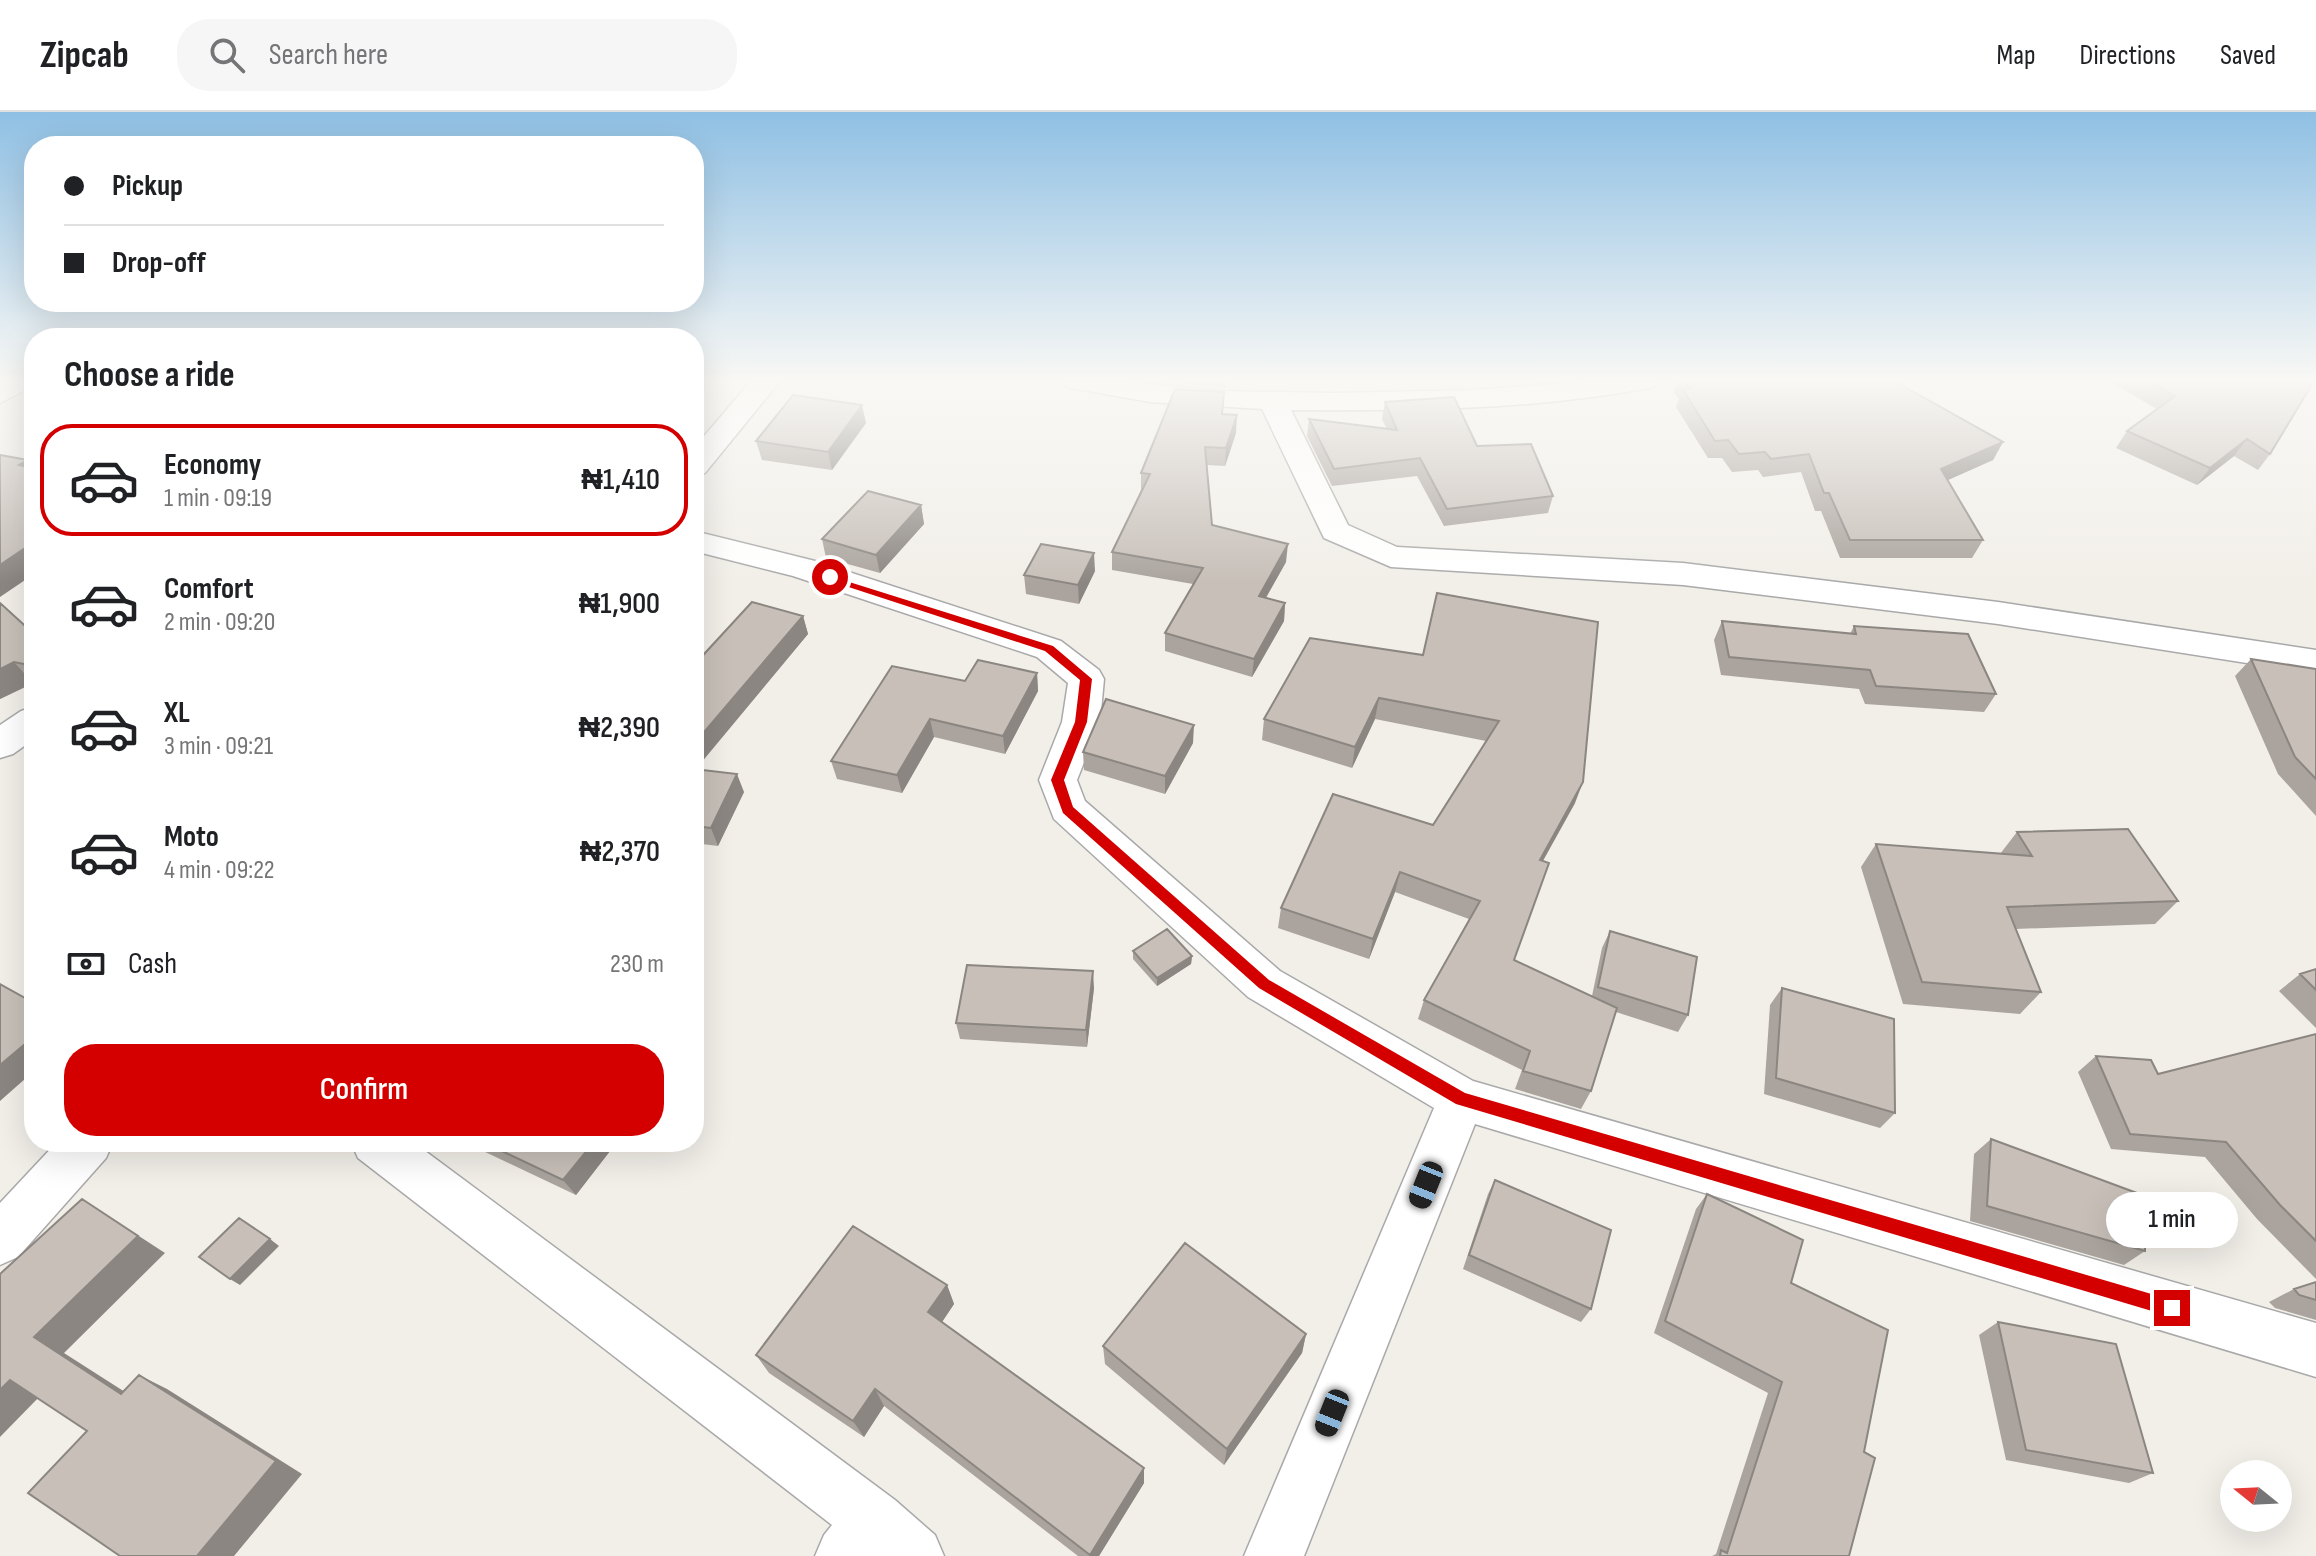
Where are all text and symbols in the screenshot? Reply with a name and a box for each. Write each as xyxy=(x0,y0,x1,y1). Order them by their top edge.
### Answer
search box xyxy=(177,19,737,91)
text: Zipcab xyxy=(40,33,129,78)
icon: search xyxy=(205,33,249,77)
text: Search here xyxy=(269,37,388,73)
text: Map xyxy=(1997,39,2036,72)
text: Directions xyxy=(2080,39,2176,72)
text: Saved xyxy=(2220,39,2276,72)
text: Pickup xyxy=(112,168,183,204)
text: Drop-off xyxy=(112,245,206,281)
text: Choose a ride xyxy=(64,354,235,397)
icon: car xyxy=(68,444,140,516)
text: Economy xyxy=(164,447,261,483)
text: ₦1,410 xyxy=(581,462,660,498)
text: 1 min · 09:19 xyxy=(164,483,272,514)
route start xyxy=(812,559,848,595)
icon: car xyxy=(68,568,140,640)
text: Comfort xyxy=(164,571,254,607)
text: ₦1,900 xyxy=(579,586,660,622)
text: 2 min · 09:20 xyxy=(164,607,275,638)
icon: car xyxy=(68,692,140,764)
text: XL xyxy=(164,695,190,731)
text: ₦2,390 xyxy=(579,710,660,746)
text: 3 min · 09:21 xyxy=(164,731,273,762)
icon: car xyxy=(68,816,140,888)
text: Moto xyxy=(164,819,219,855)
text: ₦2,370 xyxy=(580,834,660,870)
text: 4 min · 09:22 xyxy=(164,855,275,886)
icon: cash xyxy=(64,942,108,986)
text: Cash xyxy=(128,946,177,982)
text: 230 m xyxy=(610,949,664,980)
button: Confirm xyxy=(64,1044,664,1136)
car xyxy=(1406,1158,1446,1212)
callout: 1 min xyxy=(2106,1192,2238,1248)
text: 1 min xyxy=(2148,1204,2196,1235)
route end xyxy=(2154,1290,2190,1326)
car xyxy=(1312,1386,1352,1440)
north arrow xyxy=(2220,1460,2292,1532)
map controls xyxy=(2220,1460,2292,1532)

